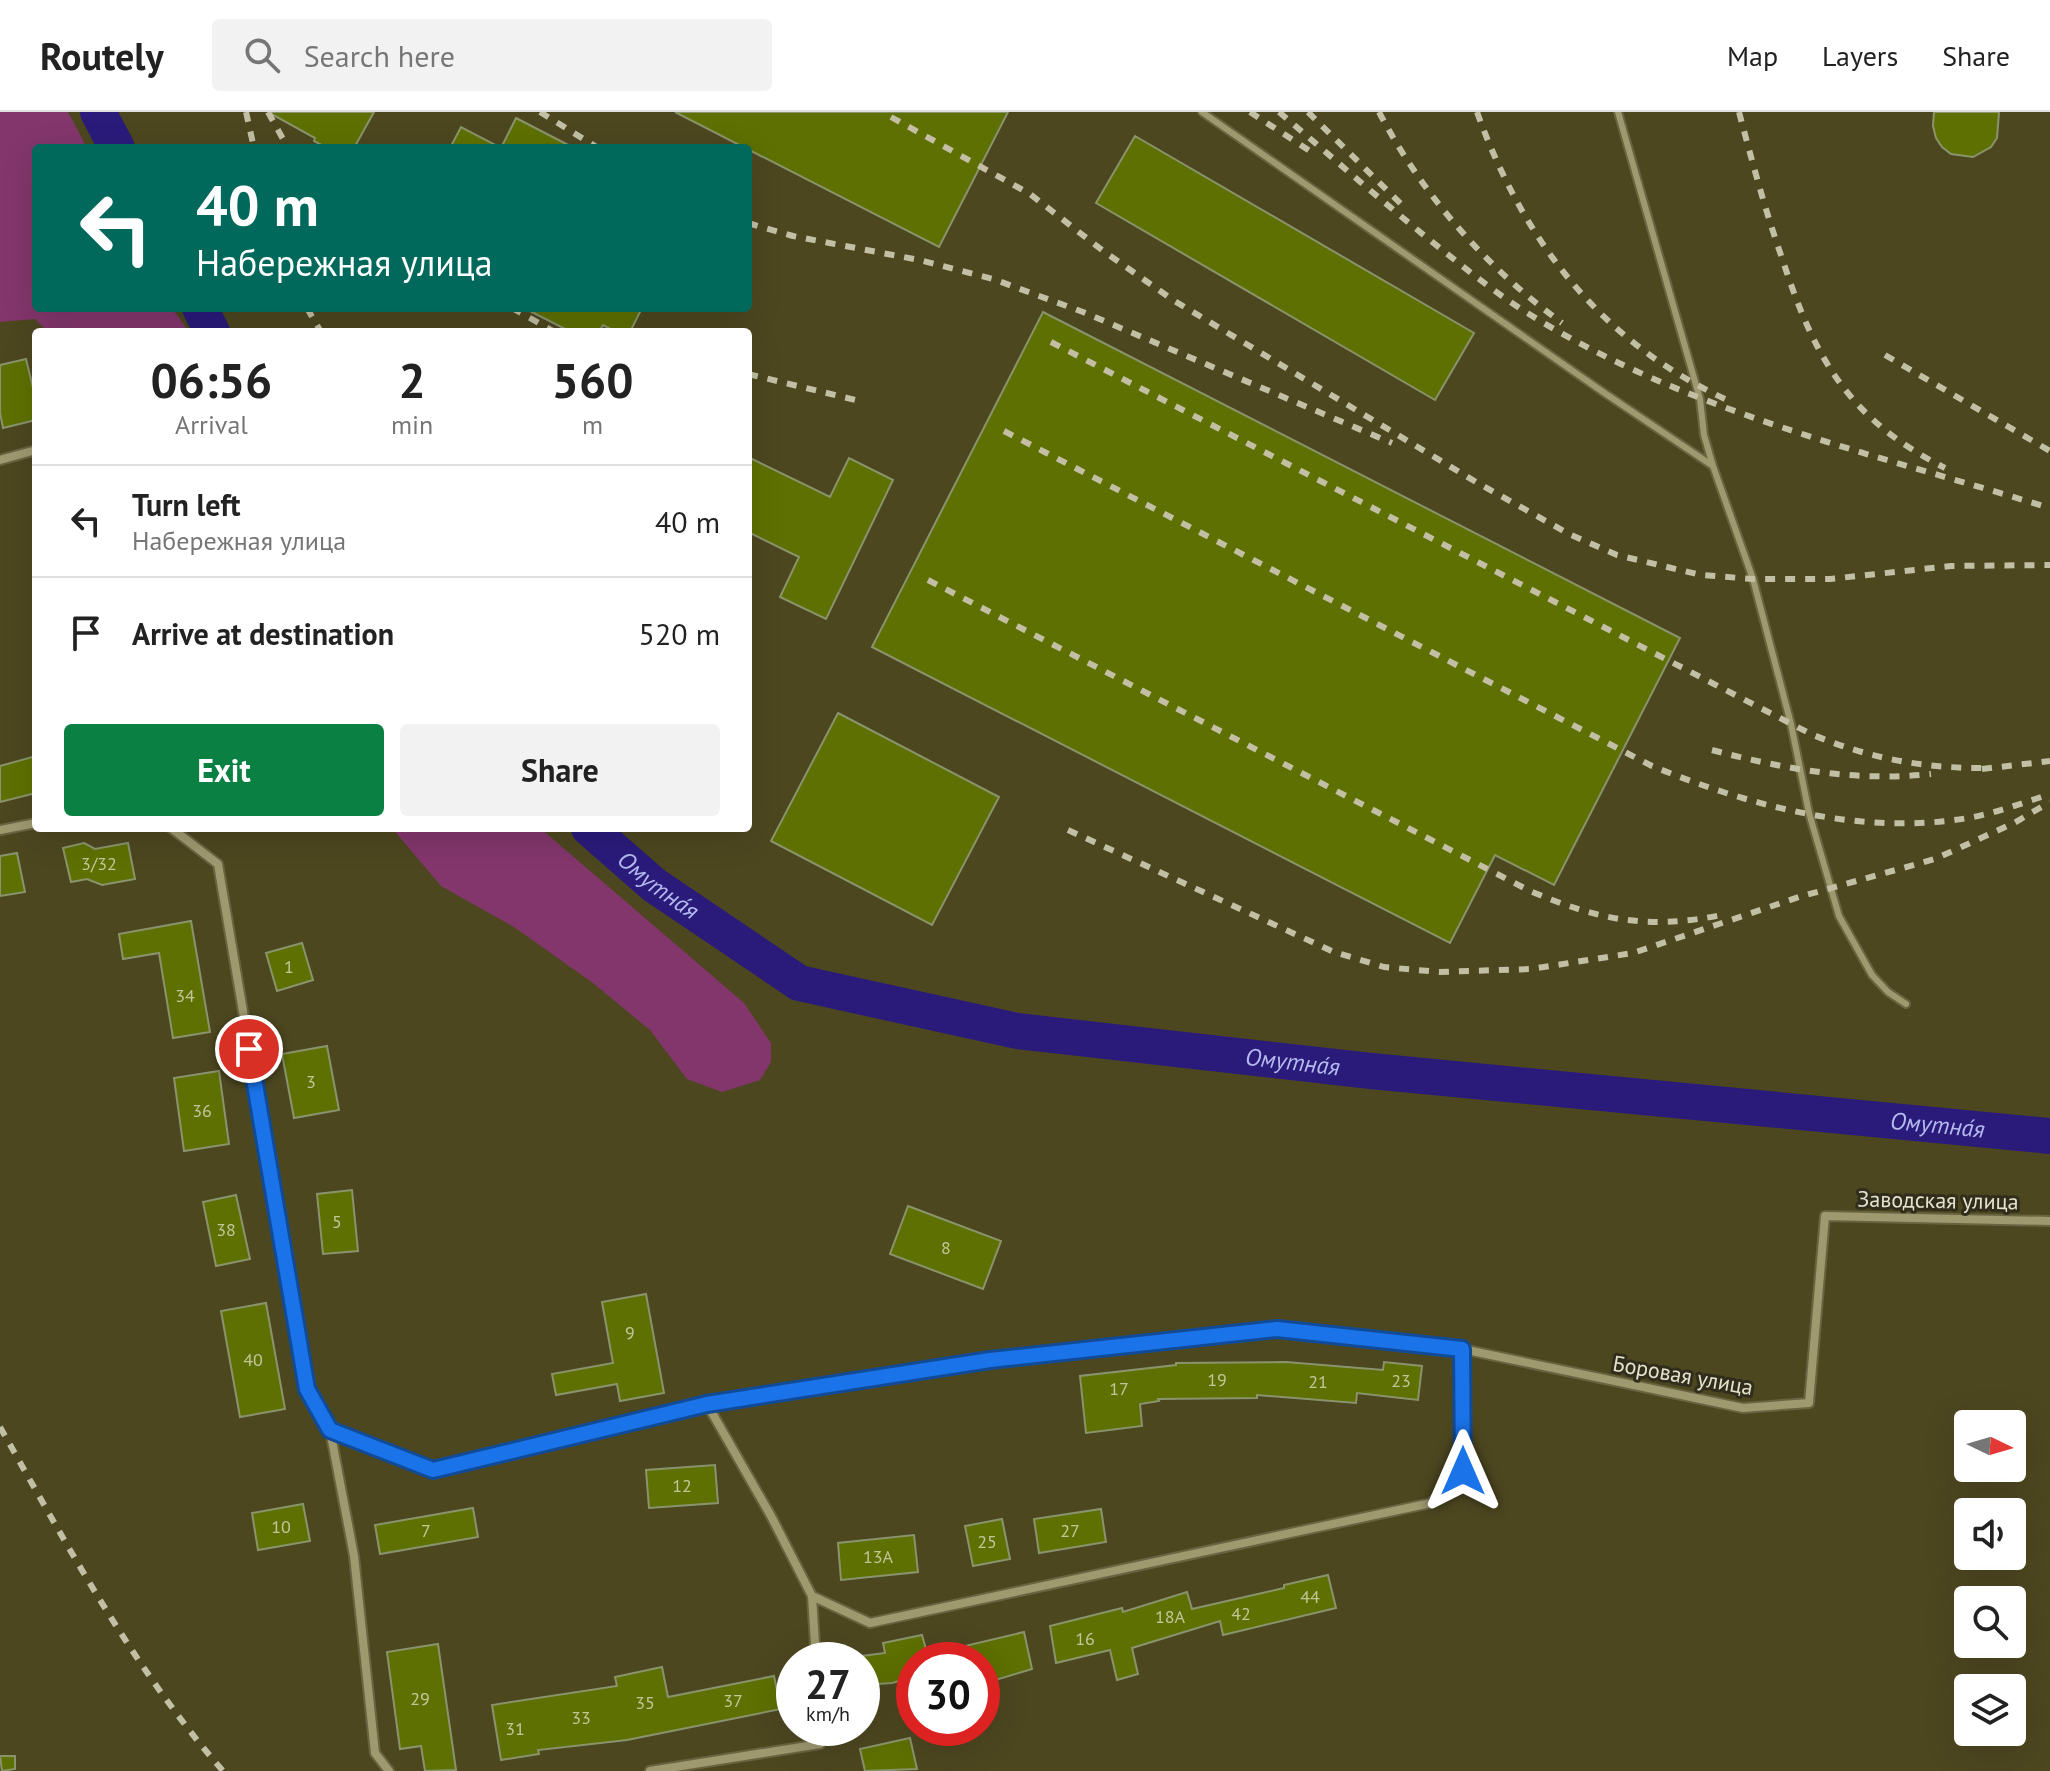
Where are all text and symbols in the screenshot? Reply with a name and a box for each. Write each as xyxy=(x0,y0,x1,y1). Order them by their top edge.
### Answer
search box xyxy=(212,19,772,91)
text: Routely xyxy=(40,31,164,80)
icon: search xyxy=(240,33,284,77)
text: Search here xyxy=(304,36,455,75)
text: Map xyxy=(1727,37,1778,74)
text: Layers xyxy=(1822,37,1898,74)
text: Share xyxy=(1942,37,2010,74)
text: 40 m xyxy=(196,169,319,241)
icon: left xyxy=(64,176,168,280)
text: Набережная улица xyxy=(196,239,493,286)
text: 06:56 xyxy=(151,349,272,411)
text: 2 xyxy=(398,349,426,411)
text: 560 xyxy=(552,349,633,411)
text: Arrival xyxy=(175,408,248,441)
text: min xyxy=(391,408,433,441)
text: m xyxy=(582,408,603,441)
text: Turn left xyxy=(132,485,240,524)
icon: left xyxy=(64,499,108,543)
text: 40 m xyxy=(655,502,720,541)
text: Набережная улица xyxy=(132,524,346,557)
icon: arrive xyxy=(64,611,108,655)
text: Arrive at destination xyxy=(132,614,394,653)
text: 520 m xyxy=(639,614,720,653)
button: Exit xyxy=(64,724,384,816)
button: Share xyxy=(400,724,720,816)
water label: Омутна́я xyxy=(611,844,705,926)
house number: 3/32 xyxy=(81,852,117,875)
house number: 1 xyxy=(284,955,294,978)
house number: 34 xyxy=(175,984,195,1007)
pin xyxy=(215,1015,283,1083)
icon: arrive xyxy=(227,1027,271,1071)
water label: Омутна́я xyxy=(1244,1041,1341,1082)
house number: 3 xyxy=(306,1070,316,1093)
house number: 36 xyxy=(192,1099,212,1122)
water label: Омутна́я xyxy=(1889,1105,1986,1145)
street label: Заводская улица xyxy=(1857,1185,2019,1215)
house number: 5 xyxy=(332,1210,342,1233)
house number: 38 xyxy=(216,1218,236,1241)
house number: 8 xyxy=(941,1236,951,1259)
house number: 9 xyxy=(625,1321,635,1344)
house number: 40 xyxy=(243,1348,263,1371)
street label: Боровая улица xyxy=(1611,1349,1755,1401)
house number: 19 xyxy=(1207,1368,1227,1391)
house number: 23 xyxy=(1391,1369,1411,1392)
house number: 21 xyxy=(1308,1370,1328,1393)
house number: 17 xyxy=(1109,1377,1129,1400)
north arrow xyxy=(1954,1410,2026,1482)
map controls xyxy=(1954,1410,2026,1746)
position arrow xyxy=(1421,1429,1505,1513)
house number: 12 xyxy=(672,1474,692,1497)
button: sound xyxy=(1954,1498,2026,1570)
house number: 10 xyxy=(271,1515,291,1538)
house number: 7 xyxy=(421,1519,431,1542)
house number: 27 xyxy=(1060,1519,1080,1542)
house number: 25 xyxy=(977,1530,997,1553)
house number: 13А xyxy=(863,1545,894,1568)
house number: 44 xyxy=(1300,1585,1320,1608)
button: search xyxy=(1954,1586,2026,1658)
house number: 42 xyxy=(1231,1602,1251,1625)
house number: 18А xyxy=(1155,1605,1186,1628)
house number: 16 xyxy=(1075,1627,1095,1650)
speed limit sign: 30 xyxy=(896,1642,1000,1746)
text: 27 xyxy=(805,1658,851,1710)
button: layers xyxy=(1954,1674,2026,1746)
house number: 29 xyxy=(410,1687,430,1710)
house number: 37 xyxy=(723,1689,743,1712)
house number: 35 xyxy=(635,1691,655,1714)
text: km/h xyxy=(806,1701,850,1727)
house number: 33 xyxy=(571,1706,591,1729)
house number: 31 xyxy=(505,1717,525,1740)

